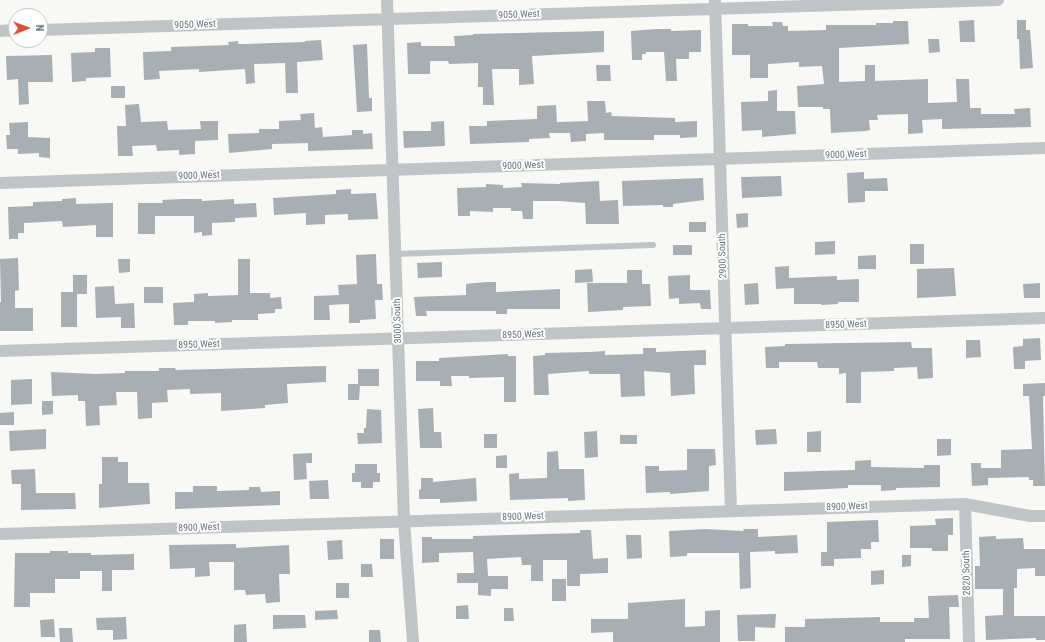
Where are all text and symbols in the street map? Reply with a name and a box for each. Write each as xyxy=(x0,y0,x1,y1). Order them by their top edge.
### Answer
north arrow xyxy=(8,8,48,48)
street label: 9050 West xyxy=(498,8,540,22)
street label: 9050 West xyxy=(174,18,216,32)
text: N xyxy=(33,24,46,31)
street label: 9000 West xyxy=(825,148,867,162)
street label: 9000 West xyxy=(502,159,544,173)
street label: 9000 West xyxy=(178,169,220,183)
street label: 2900 South xyxy=(716,233,730,279)
street label: 3000 South xyxy=(391,298,405,344)
street label: 8950 West xyxy=(825,318,867,332)
street label: 8950 West xyxy=(502,328,544,342)
street label: 8950 West xyxy=(178,338,220,352)
street label: 8900 West xyxy=(826,500,868,514)
street label: 8900 West xyxy=(502,510,544,524)
street label: 8900 West xyxy=(178,521,220,535)
street label: 2820 South xyxy=(961,550,973,596)

